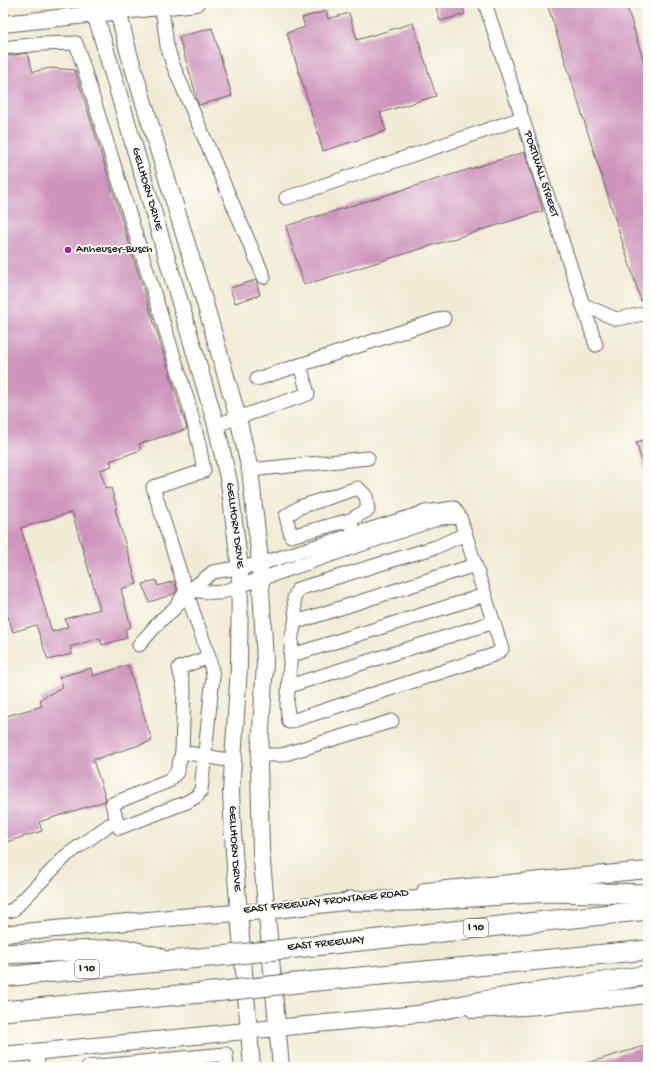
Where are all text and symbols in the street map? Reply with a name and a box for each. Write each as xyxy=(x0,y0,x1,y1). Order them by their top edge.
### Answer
street label: PORTWALL STREET xyxy=(520,128,562,220)
street label: GELLHORN DRIVE xyxy=(128,146,166,233)
place label: Anheuser-Busch xyxy=(76,243,153,257)
marker: Anheuser-Busch xyxy=(63,245,73,255)
street label: GELLHORN DRIVE xyxy=(222,482,247,569)
street label: GELLHORN DRIVE xyxy=(225,805,244,893)
street label: EAST FREEWAY FRONTAGE ROAD xyxy=(243,886,410,918)
road number: I 10 xyxy=(464,919,488,937)
street label: EAST FREEWAY xyxy=(287,933,366,955)
road number: I 10 xyxy=(75,960,99,978)

